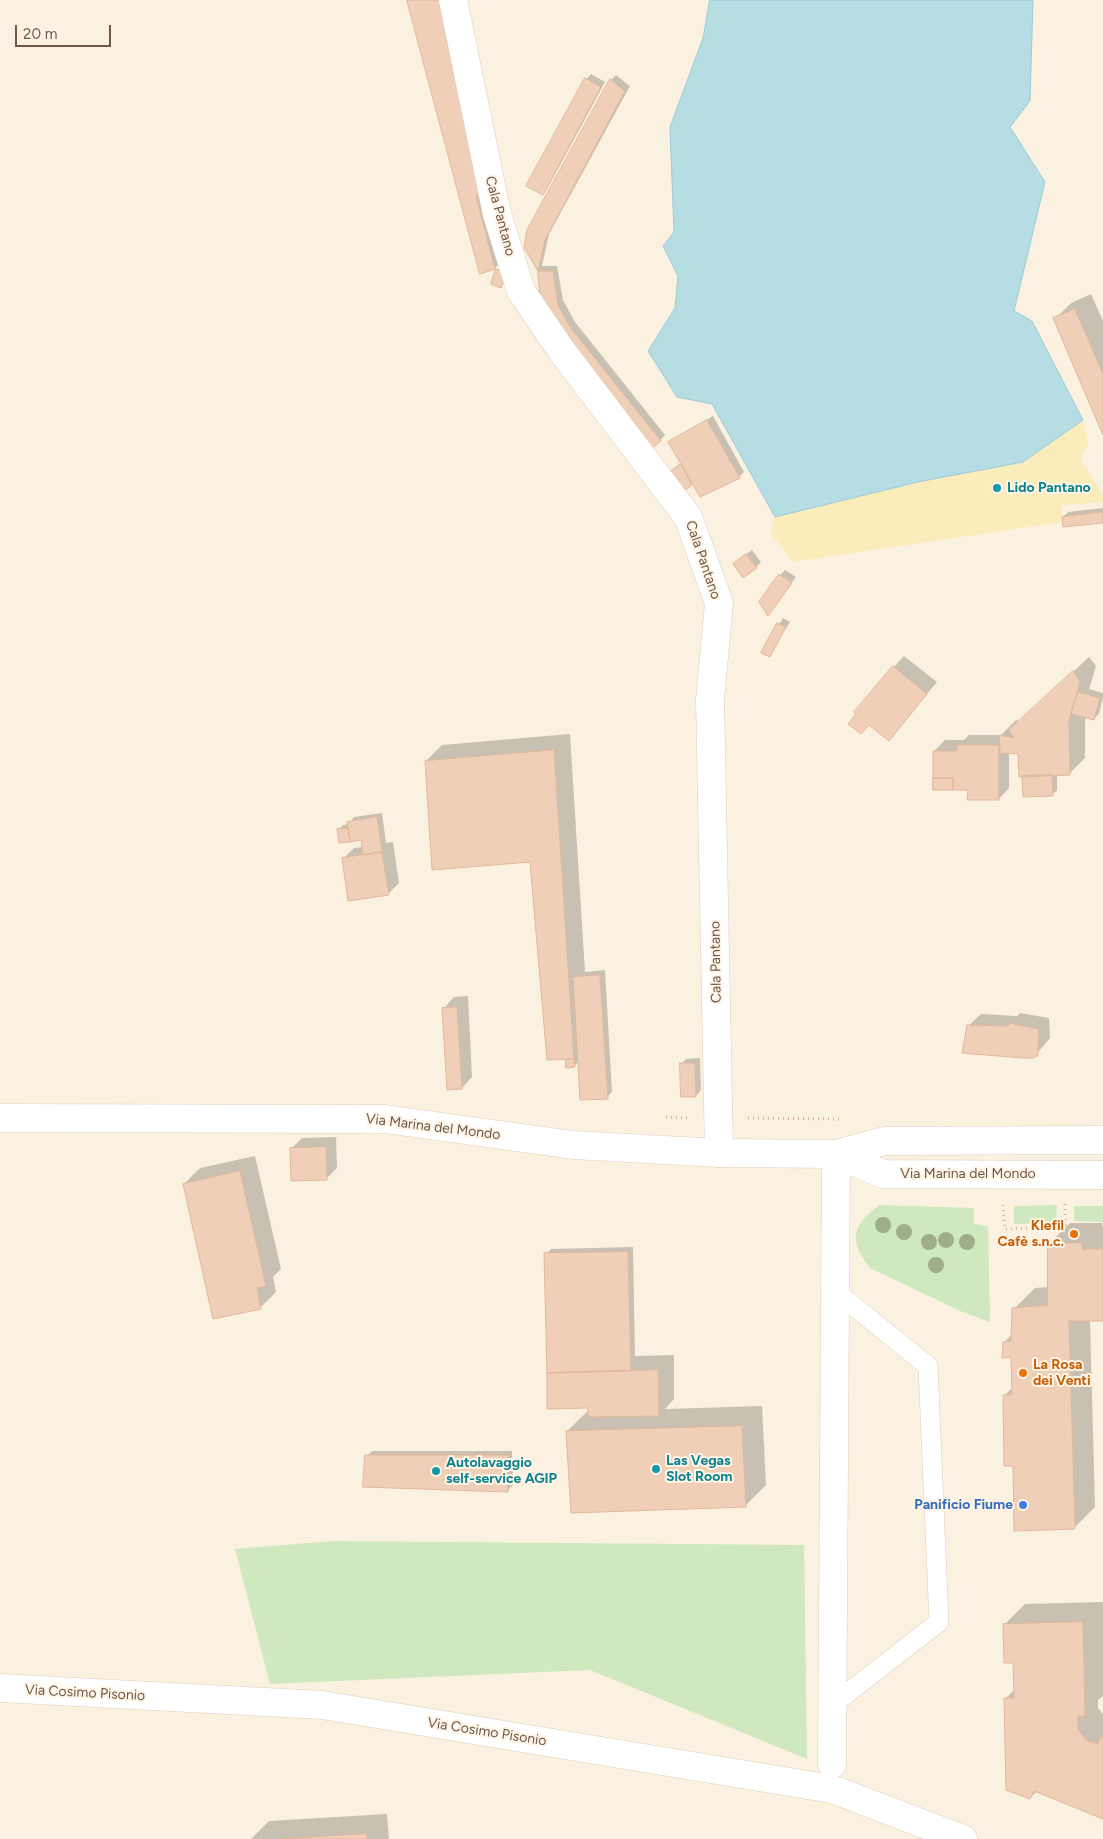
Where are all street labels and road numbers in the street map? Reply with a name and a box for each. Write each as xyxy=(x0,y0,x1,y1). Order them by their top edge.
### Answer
street label: Cala Pantano xyxy=(481,174,519,258)
street label: Cala Pantano xyxy=(682,518,724,602)
street label: Cala Pantano xyxy=(707,921,725,1003)
street label: Via Marina del Mondo xyxy=(365,1110,501,1144)
street label: Via Marina del Mondo xyxy=(900,1166,1036,1182)
street label: Via Cosimo Pisonio xyxy=(25,1681,145,1705)
street label: Via Cosimo Pisonio xyxy=(426,1714,548,1750)

